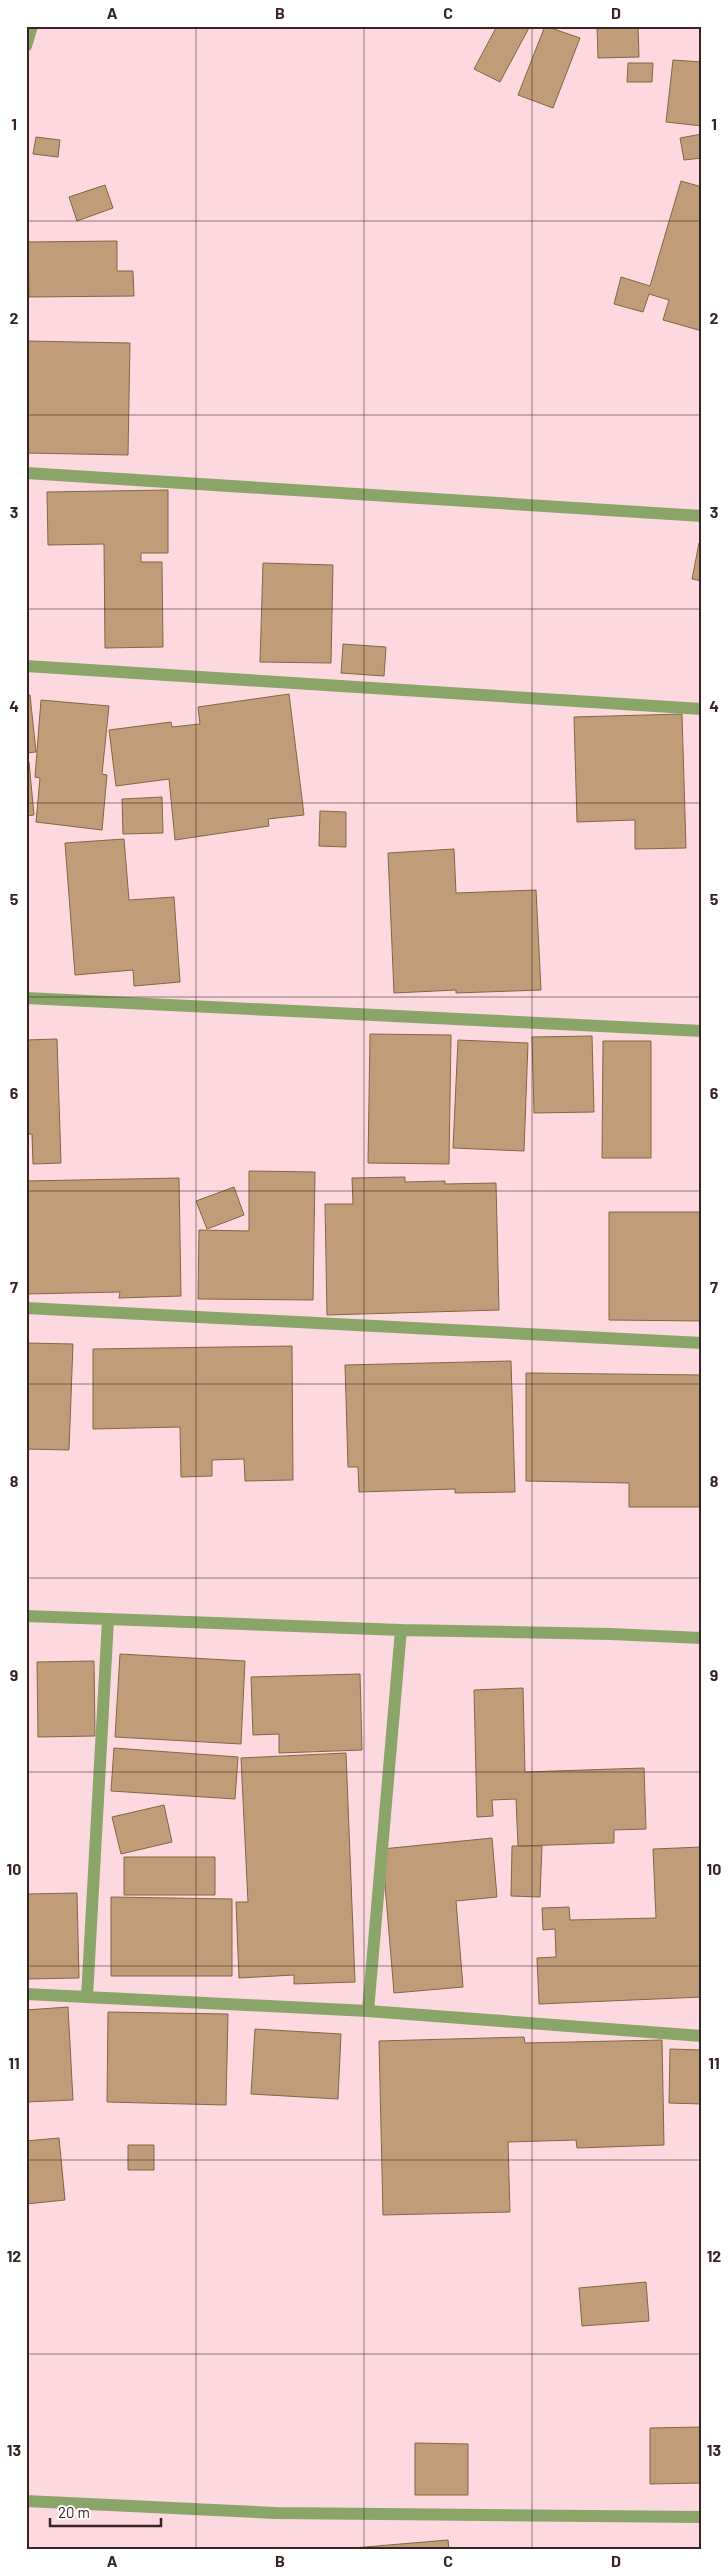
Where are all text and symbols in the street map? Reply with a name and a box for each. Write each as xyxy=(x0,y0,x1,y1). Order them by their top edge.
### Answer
text: A xyxy=(107,3,118,22)
text: B xyxy=(275,3,285,22)
text: C xyxy=(443,3,453,22)
text: D xyxy=(611,3,621,22)
text: 1 xyxy=(11,114,17,133)
text: 1 xyxy=(711,114,717,133)
text: 2 xyxy=(10,308,19,327)
text: 2 xyxy=(710,308,719,327)
text: 3 xyxy=(10,502,18,521)
text: 3 xyxy=(710,502,718,521)
text: 4 xyxy=(9,696,19,715)
text: 4 xyxy=(709,696,719,715)
text: 5 xyxy=(10,889,19,908)
text: 5 xyxy=(710,889,719,908)
text: 6 xyxy=(10,1083,19,1102)
text: 6 xyxy=(710,1083,719,1102)
text: 7 xyxy=(10,1277,18,1296)
text: 7 xyxy=(710,1277,718,1296)
text: 8 xyxy=(10,1471,19,1490)
text: 8 xyxy=(710,1471,719,1490)
text: 9 xyxy=(10,1665,18,1684)
text: 9 xyxy=(710,1665,718,1684)
text: 10 xyxy=(7,1859,21,1878)
text: 10 xyxy=(707,1859,721,1878)
text: 11 xyxy=(8,2053,20,2072)
text: 11 xyxy=(708,2053,720,2072)
text: 12 xyxy=(7,2246,21,2265)
text: 12 xyxy=(707,2246,721,2265)
text: 13 xyxy=(7,2440,21,2459)
text: 13 xyxy=(707,2440,721,2459)
scale bar xyxy=(50,2495,161,2527)
text: 20 m xyxy=(58,2503,90,2521)
text: A xyxy=(107,2551,118,2570)
text: B xyxy=(275,2551,285,2570)
text: C xyxy=(443,2551,453,2570)
text: D xyxy=(611,2551,621,2570)

